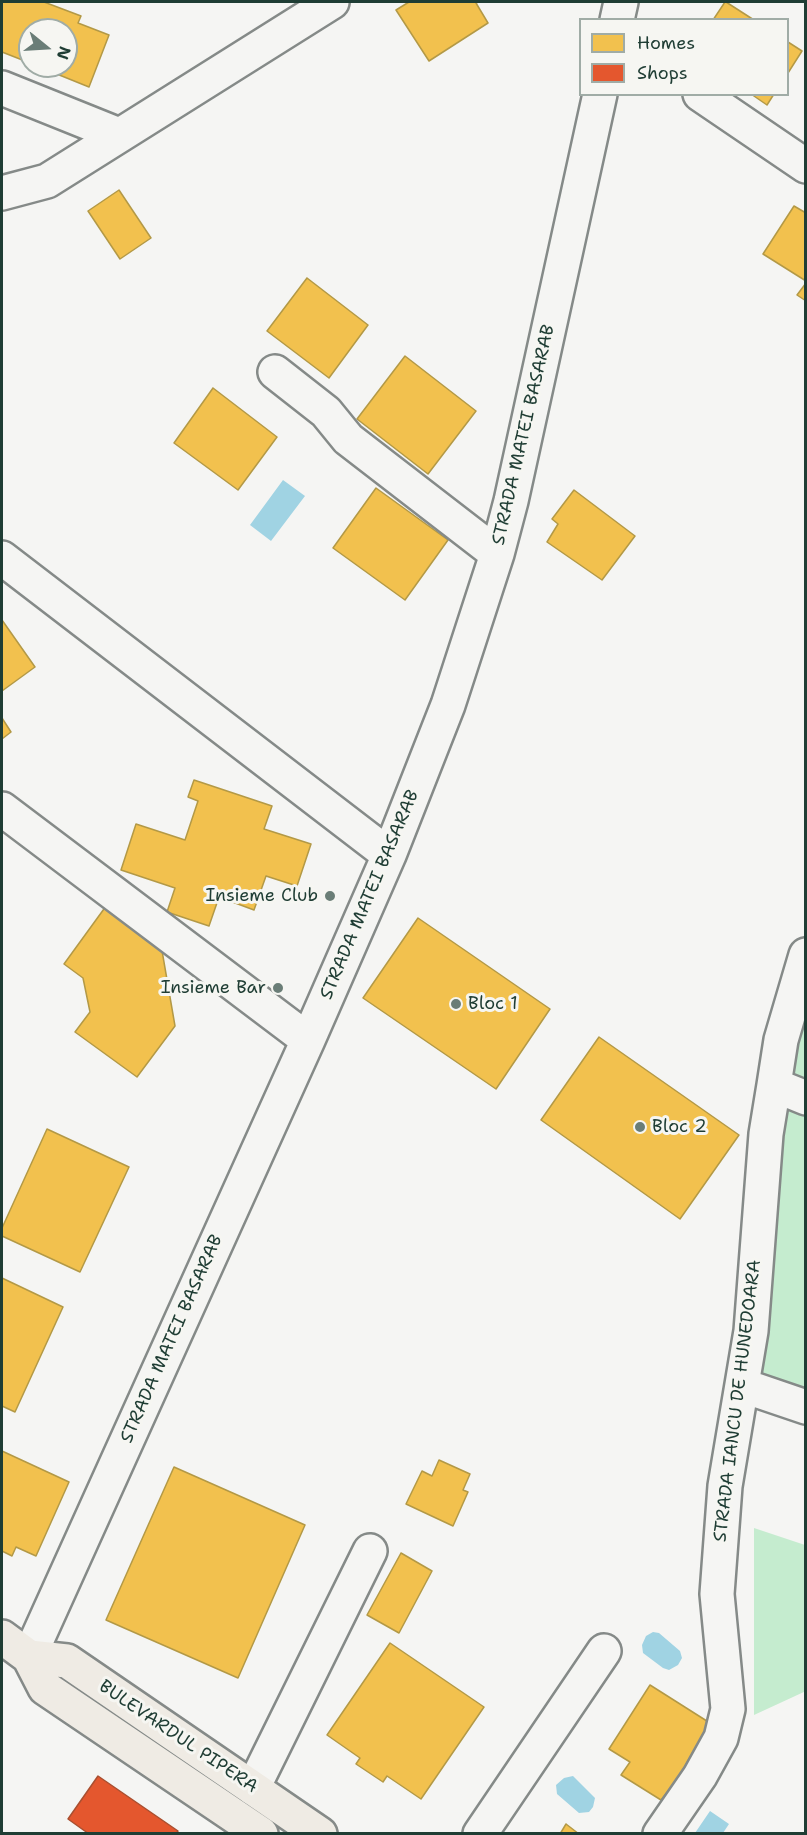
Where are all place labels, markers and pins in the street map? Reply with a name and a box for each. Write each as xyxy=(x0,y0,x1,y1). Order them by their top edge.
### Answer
place label: Insieme Club xyxy=(206,885,318,907)
marker: Insieme Club xyxy=(323,889,337,903)
place label: Insieme Bar xyxy=(161,977,266,999)
marker: Insieme Bar xyxy=(271,981,285,995)
place label: Bloc 1 xyxy=(468,993,518,1015)
marker: Bloc 1 xyxy=(449,997,463,1011)
place label: Bloc 2 xyxy=(652,1116,707,1138)
marker: Bloc 2 xyxy=(633,1120,647,1134)

